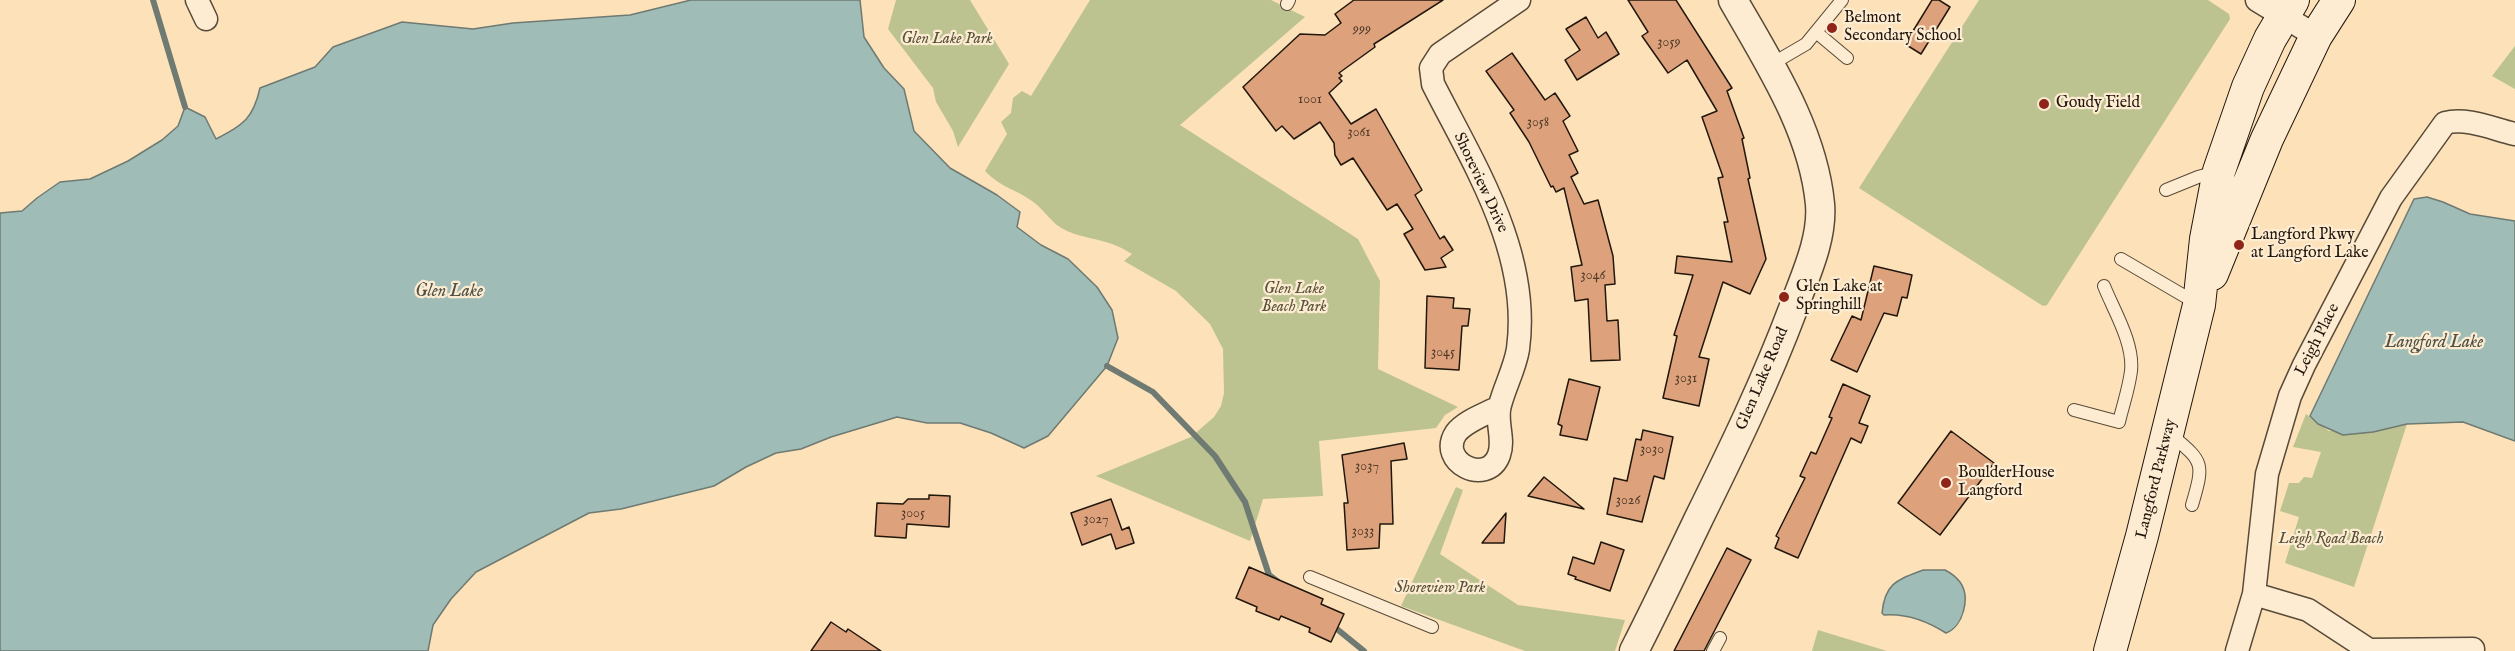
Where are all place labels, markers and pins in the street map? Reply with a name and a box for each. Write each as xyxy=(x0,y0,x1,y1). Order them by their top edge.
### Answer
place label: Belmont Secondary School xyxy=(1844,9,1961,47)
marker: Belmont Secondary School xyxy=(1825,21,1839,35)
place label: Goudy Field xyxy=(2056,94,2140,114)
marker: Goudy Field xyxy=(2037,97,2051,111)
place label: Langford Pkwy at Langford Lake xyxy=(2251,226,2369,264)
marker: Langford Pkwy at Langford Lake xyxy=(2232,238,2246,252)
place label: Glen Lake at Springhill xyxy=(1796,278,1882,316)
marker: Glen Lake at Springhill xyxy=(1777,290,1791,304)
place label: BoulderHouse Langford xyxy=(1958,464,2055,502)
marker: BoulderHouse Langford xyxy=(1939,476,1953,490)

